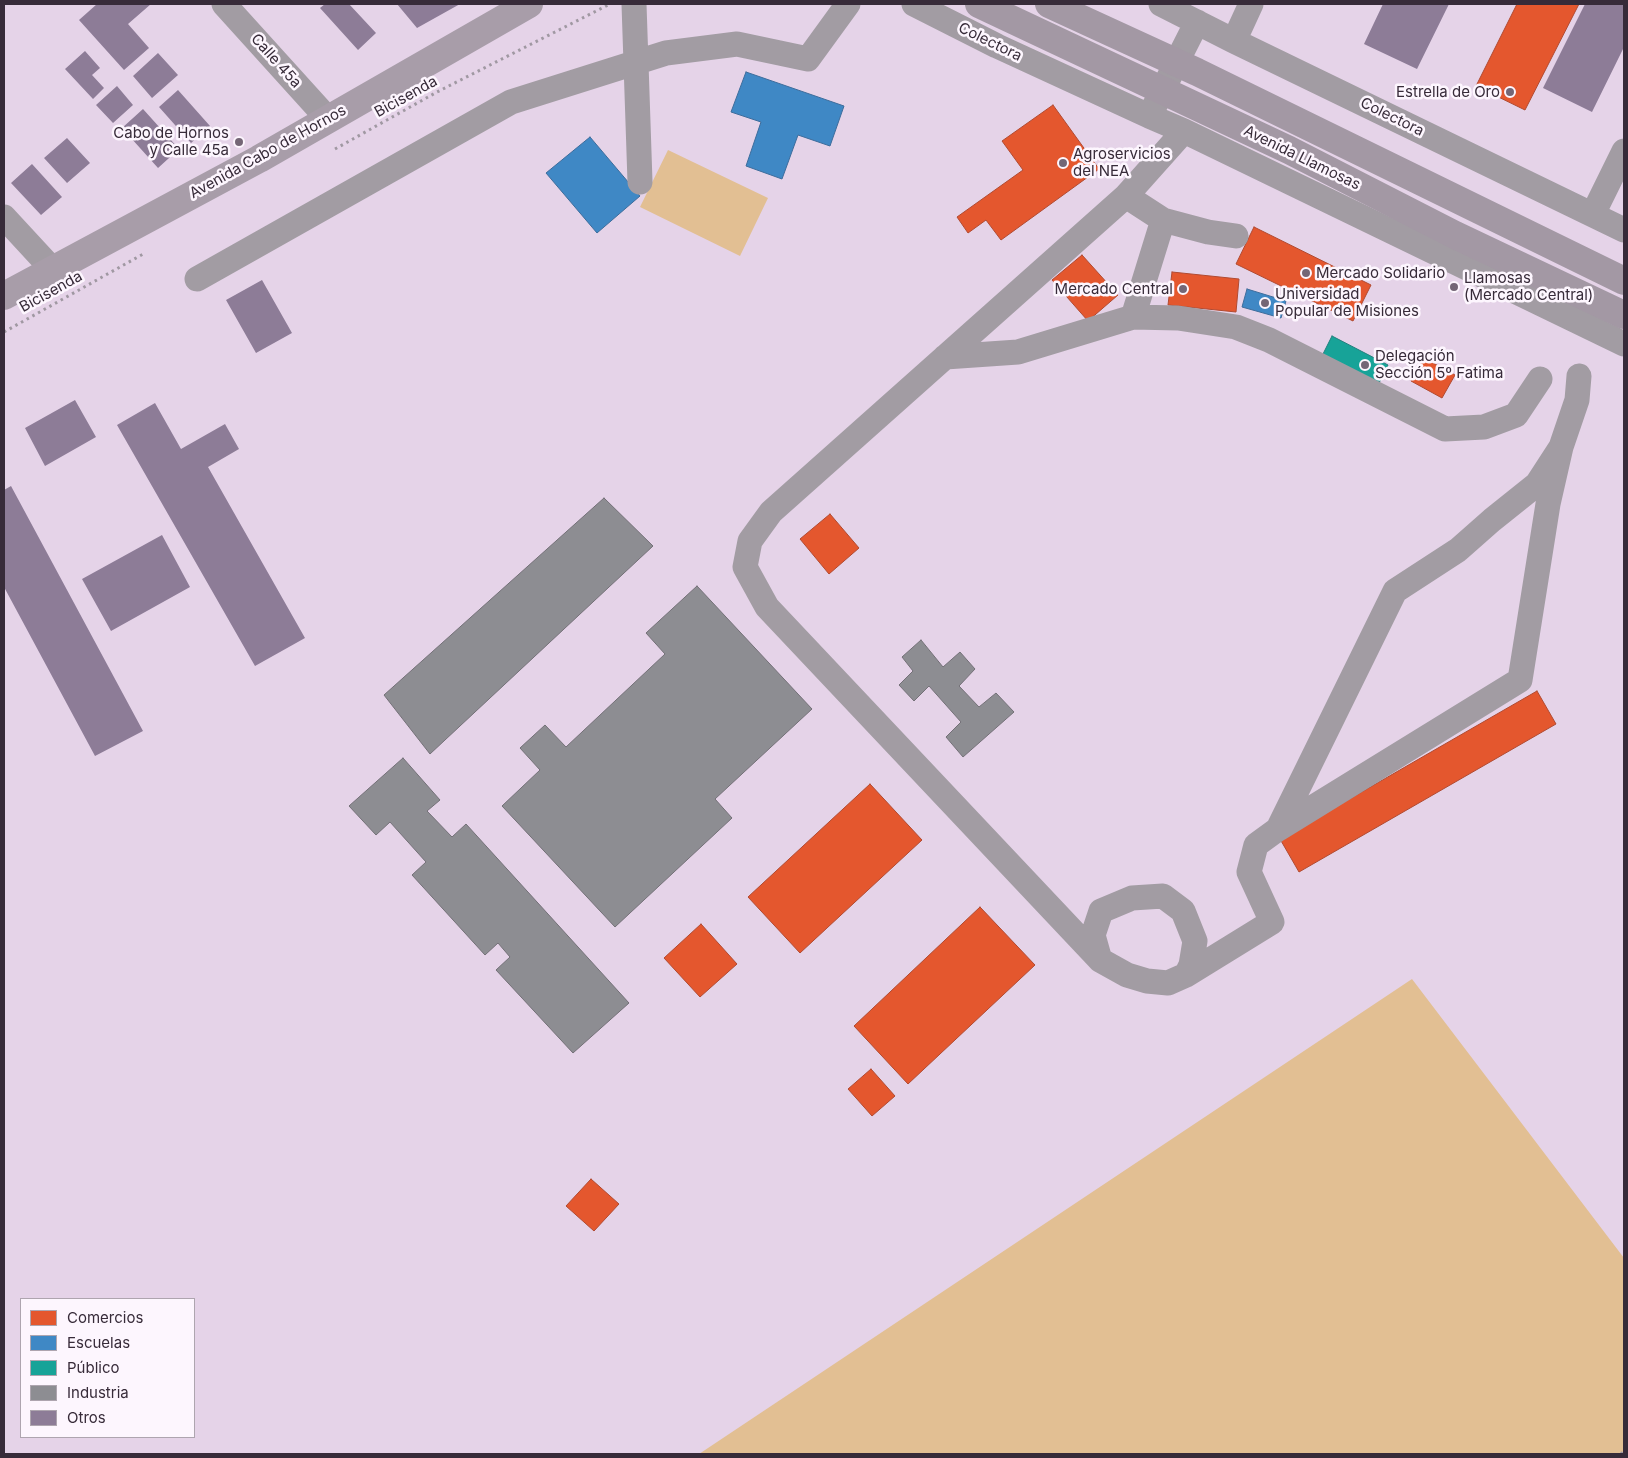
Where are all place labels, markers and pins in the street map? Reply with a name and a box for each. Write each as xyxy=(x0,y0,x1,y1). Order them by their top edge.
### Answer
place label: Estrella de Oro xyxy=(1396,83,1500,101)
marker: Estrella de Oro xyxy=(1504,86,1516,98)
place label: Cabo de Hornos y Calle 45a xyxy=(113,124,229,159)
marker: Cabo de Hornos y Calle 45a xyxy=(233,136,245,148)
place label: Agroservicios del NEA xyxy=(1073,145,1171,180)
marker: Agroservicios del NEA xyxy=(1057,157,1069,169)
place label: Mercado Solidario xyxy=(1316,264,1445,282)
marker: Mercado Solidario xyxy=(1300,267,1312,279)
place label: Llamosas (Mercado Central) xyxy=(1464,269,1593,304)
place label: Mercado Central xyxy=(1055,280,1173,298)
marker: Llamosas (Mercado Central) xyxy=(1448,281,1460,293)
marker: Mercado Central xyxy=(1177,283,1189,295)
place label: Universidad Popular de Misiones xyxy=(1275,285,1419,320)
marker: Universidad Popular de Misiones xyxy=(1259,297,1271,309)
place label: Delegación Sección 5º Fatima xyxy=(1375,347,1503,382)
marker: Delegación Sección 5º Fatima xyxy=(1359,359,1371,371)

